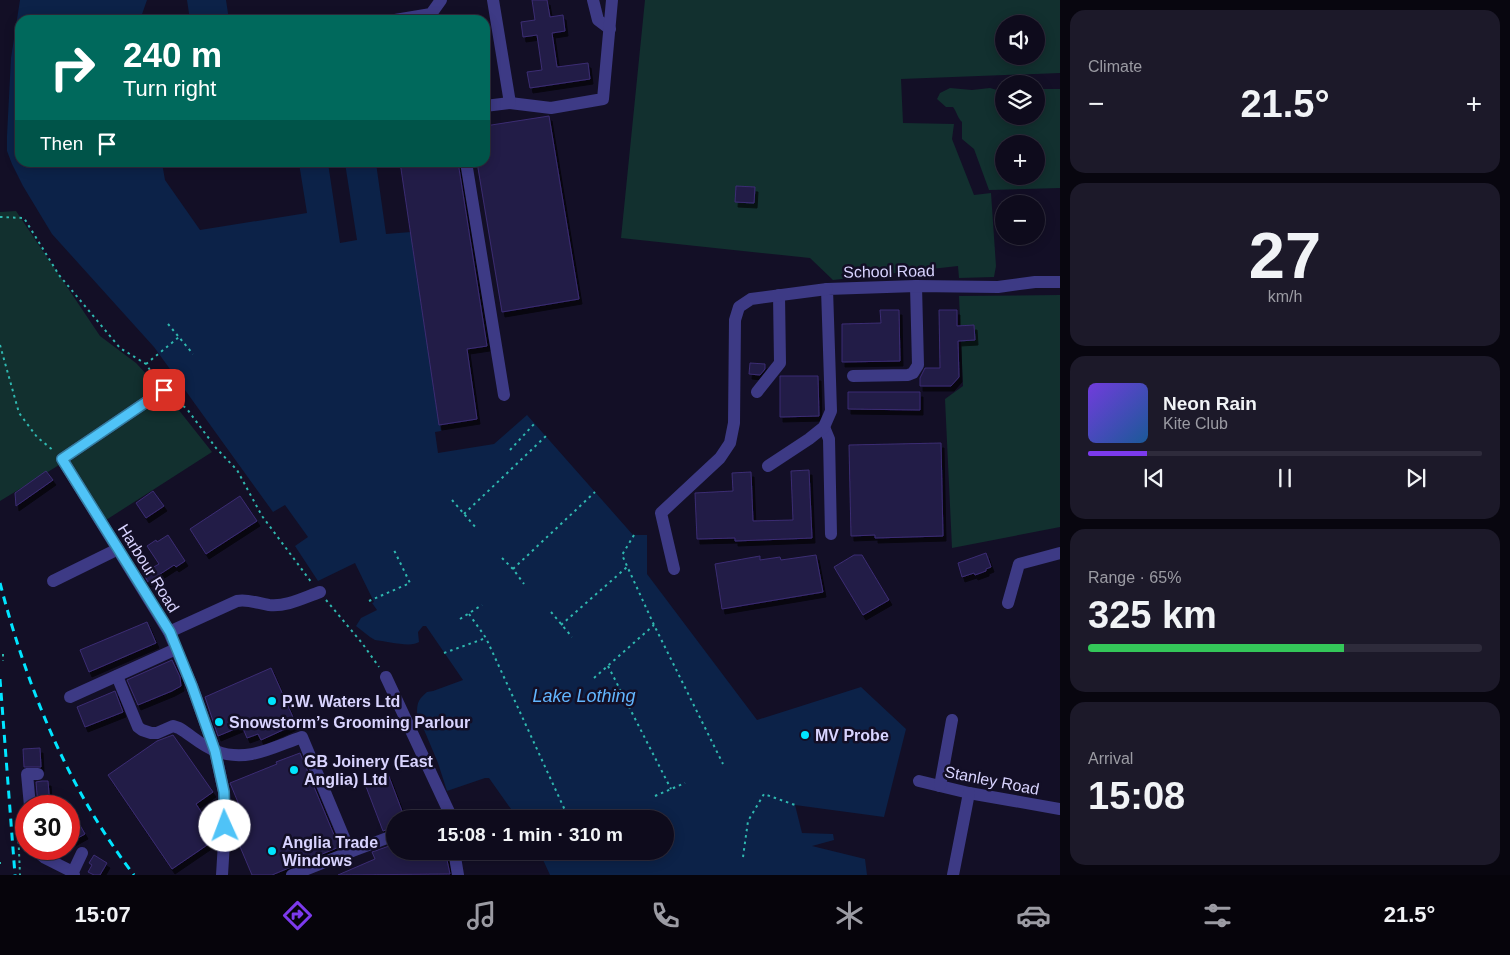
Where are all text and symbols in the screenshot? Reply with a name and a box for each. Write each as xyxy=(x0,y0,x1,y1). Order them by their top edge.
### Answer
map controls xyxy=(995,15,1045,245)
button: sound xyxy=(995,15,1045,65)
icon: right xyxy=(40,35,105,100)
text: 240 m xyxy=(123,35,222,74)
text: Climate xyxy=(1088,58,1142,75)
button: layers xyxy=(995,75,1045,125)
text: Turn right xyxy=(123,76,216,101)
text: 21.5° xyxy=(1240,83,1330,125)
text: − xyxy=(1088,88,1104,119)
text: + xyxy=(1466,88,1482,119)
icon: arrive xyxy=(93,130,121,158)
text: Then xyxy=(40,133,83,154)
button: + xyxy=(995,135,1045,185)
button: − xyxy=(995,195,1045,245)
text: 27 xyxy=(1249,219,1321,292)
street label: School Road xyxy=(843,262,935,281)
text: km/h xyxy=(1268,288,1302,305)
pin xyxy=(143,369,185,411)
icon: arrive xyxy=(150,376,178,404)
text: Neon Rain xyxy=(1163,393,1257,414)
text: Kite Club xyxy=(1163,415,1228,432)
icon: previous xyxy=(1140,464,1168,492)
icon: pause xyxy=(1271,464,1299,492)
icon: next xyxy=(1402,464,1430,492)
street label: Harbour Road xyxy=(115,521,182,615)
text: Range · 65% xyxy=(1088,569,1181,586)
text: 325 km xyxy=(1088,594,1217,636)
water label: Lake Lothing xyxy=(532,686,636,706)
place label: P.W. Waters Ltd xyxy=(282,693,400,710)
marker: P.W. Waters Ltd xyxy=(266,695,278,707)
place label: Snowstorm’s Grooming Parlour xyxy=(229,714,470,731)
marker: Snowstorm’s Grooming Parlour xyxy=(213,716,225,728)
place label: MV Probe xyxy=(815,727,889,744)
marker: MV Probe xyxy=(799,729,811,741)
text: Arrival xyxy=(1088,750,1133,767)
place label: GB Joinery (East Anglia) Ltd xyxy=(304,753,434,788)
street label: Stanley Road xyxy=(943,763,1041,798)
marker: GB Joinery (East Anglia) Ltd xyxy=(288,764,300,776)
text: 15:08 xyxy=(1088,775,1185,817)
speed limit sign: 30 xyxy=(15,795,80,860)
position arrow xyxy=(198,799,250,851)
text: 15:08 · 1 min · 310 m xyxy=(437,824,623,845)
place label: Anglia Trade Windows xyxy=(282,834,378,869)
marker: Anglia Trade Windows xyxy=(266,845,278,857)
icon: directions xyxy=(280,898,315,933)
icon: music xyxy=(464,898,499,933)
icon: phone xyxy=(648,898,683,933)
icon: climate xyxy=(832,898,867,933)
icon: car xyxy=(1016,898,1051,933)
icon: filters xyxy=(1200,898,1235,933)
text: 15:07 xyxy=(75,902,131,927)
text: 21.5° xyxy=(1384,902,1435,927)

